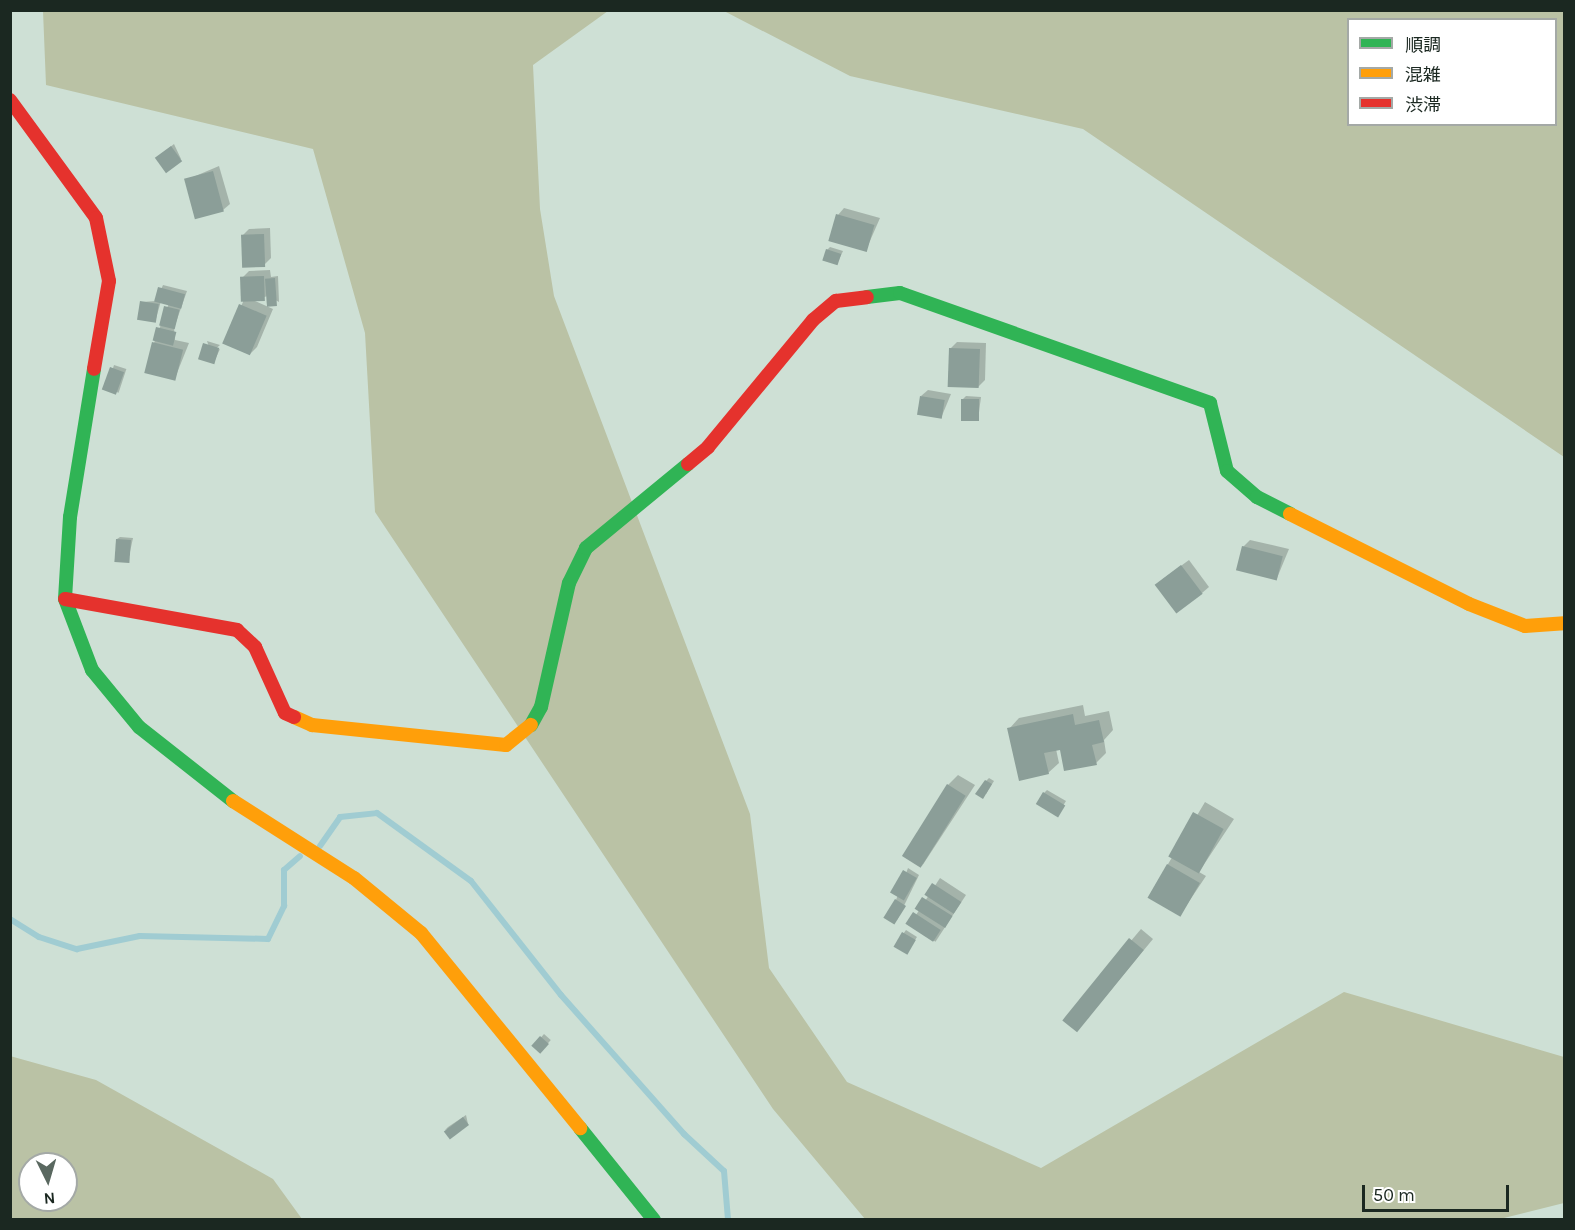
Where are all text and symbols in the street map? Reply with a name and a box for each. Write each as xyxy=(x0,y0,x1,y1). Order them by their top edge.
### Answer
legend xyxy=(1347,18,1557,126)
text: 順調 xyxy=(1405,34,1441,56)
text: 混雑 xyxy=(1405,64,1441,86)
text: 渋滞 xyxy=(1405,94,1441,116)
north arrow xyxy=(18,1152,78,1212)
scale bar xyxy=(1365,1173,1512,1211)
text: 50 m xyxy=(1373,1184,1415,1206)
text: N xyxy=(43,1188,56,1208)

